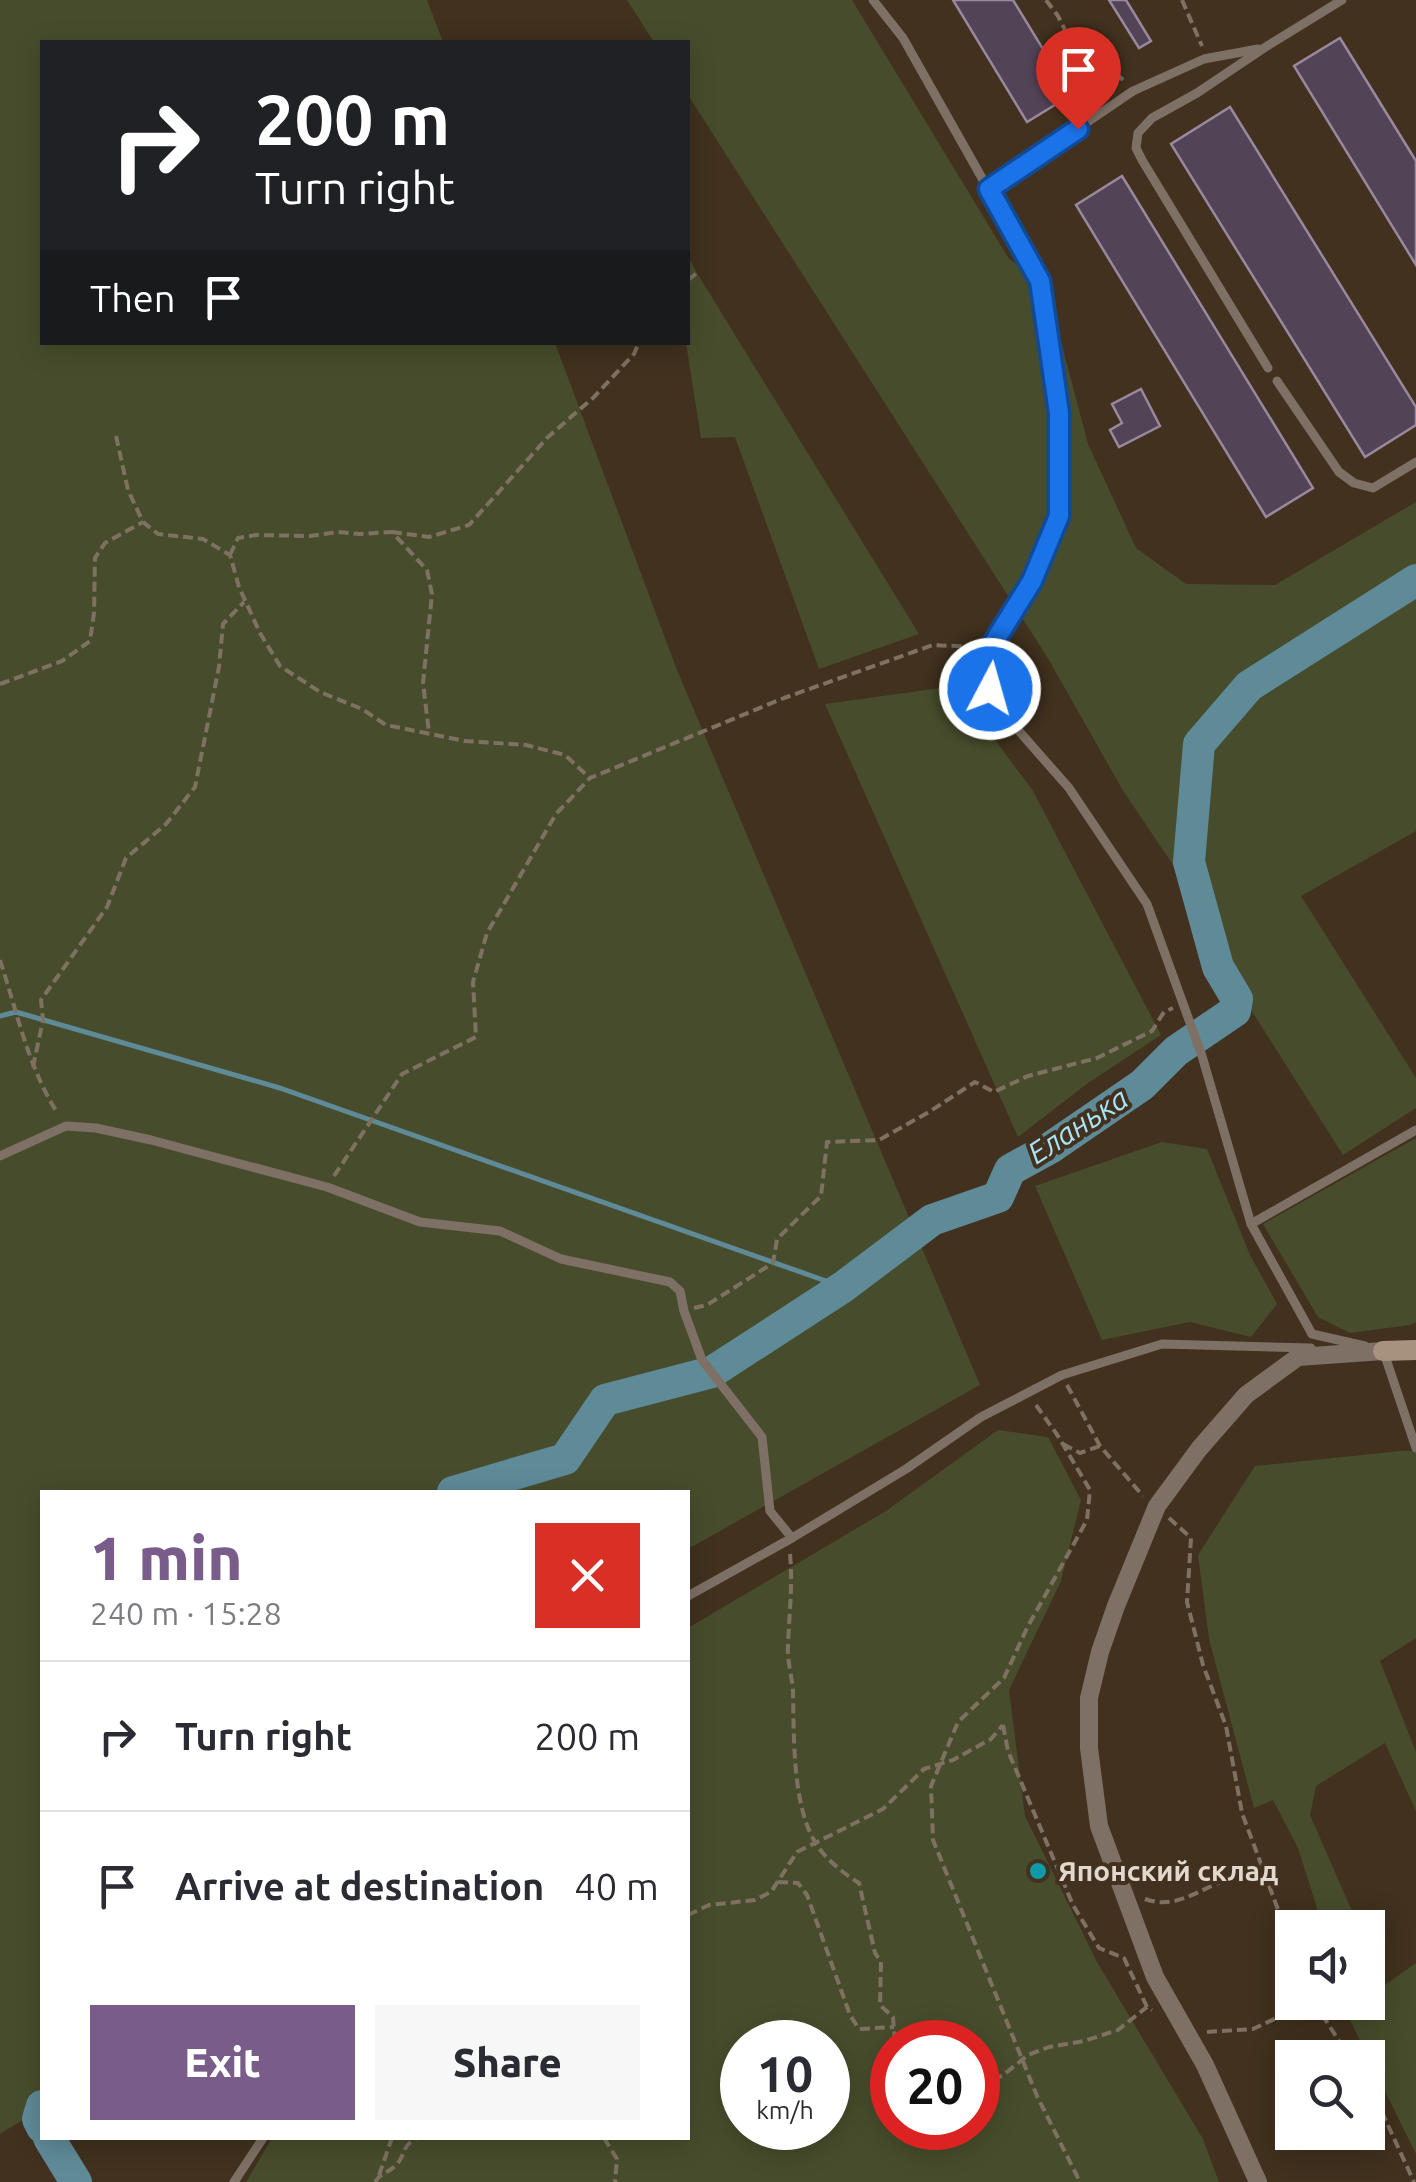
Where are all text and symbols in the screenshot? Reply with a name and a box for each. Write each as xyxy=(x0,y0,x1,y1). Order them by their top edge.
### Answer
pin xyxy=(1036,27,1121,130)
icon: arrive xyxy=(1051,42,1106,97)
icon: right xyxy=(90,80,220,210)
text: 200 m xyxy=(255,80,450,158)
text: Turn right xyxy=(255,162,455,213)
icon: arrive xyxy=(196,270,251,325)
text: Then xyxy=(90,277,176,319)
position arrow xyxy=(938,637,1042,741)
water label: Еланька xyxy=(1021,1080,1134,1170)
button: close xyxy=(535,1523,640,1628)
text: 1 min xyxy=(90,1524,243,1591)
text: 240 m · 15:28 xyxy=(90,1595,282,1631)
icon: right xyxy=(90,1709,145,1764)
text: Turn right xyxy=(175,1715,352,1757)
text: 200 m xyxy=(534,1715,640,1757)
place label: Японский склад xyxy=(1058,1855,1278,1886)
icon: arrive xyxy=(90,1859,145,1914)
marker: Японский склад xyxy=(1027,1860,1049,1882)
text: Arrive at destination xyxy=(175,1865,544,1907)
text: 40 m xyxy=(574,1865,659,1907)
map controls xyxy=(1275,1910,1385,2150)
button: sound xyxy=(1275,1910,1385,2020)
button: Exit xyxy=(90,2005,355,2120)
button: Share xyxy=(375,2005,640,2120)
speed limit sign: 20 xyxy=(870,2020,1000,2150)
button: search xyxy=(1275,2040,1385,2150)
text: 10 xyxy=(757,2045,813,2101)
text: km/h xyxy=(756,2096,814,2124)

